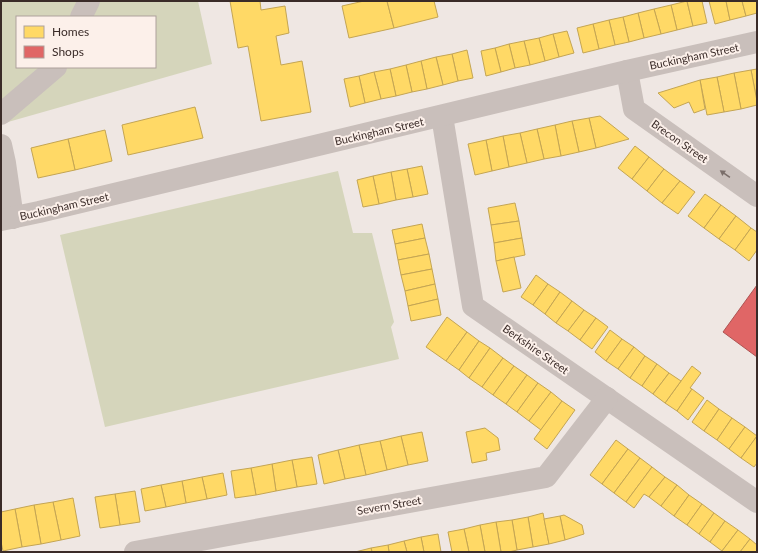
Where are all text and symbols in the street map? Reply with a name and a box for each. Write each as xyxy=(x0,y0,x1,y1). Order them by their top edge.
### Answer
legend xyxy=(16,16,156,68)
text: Homes xyxy=(52,24,89,39)
street label: Buckingham Street xyxy=(648,40,740,72)
text: Shops xyxy=(52,44,84,59)
street label: Buckingham Street xyxy=(333,114,425,148)
street label: Brecon Street xyxy=(649,117,711,165)
one-way arrow xyxy=(720,170,730,178)
street label: Buckingham Street xyxy=(18,189,110,223)
street label: Berkshire Street xyxy=(501,321,571,377)
street label: Severn Street xyxy=(356,493,422,517)

